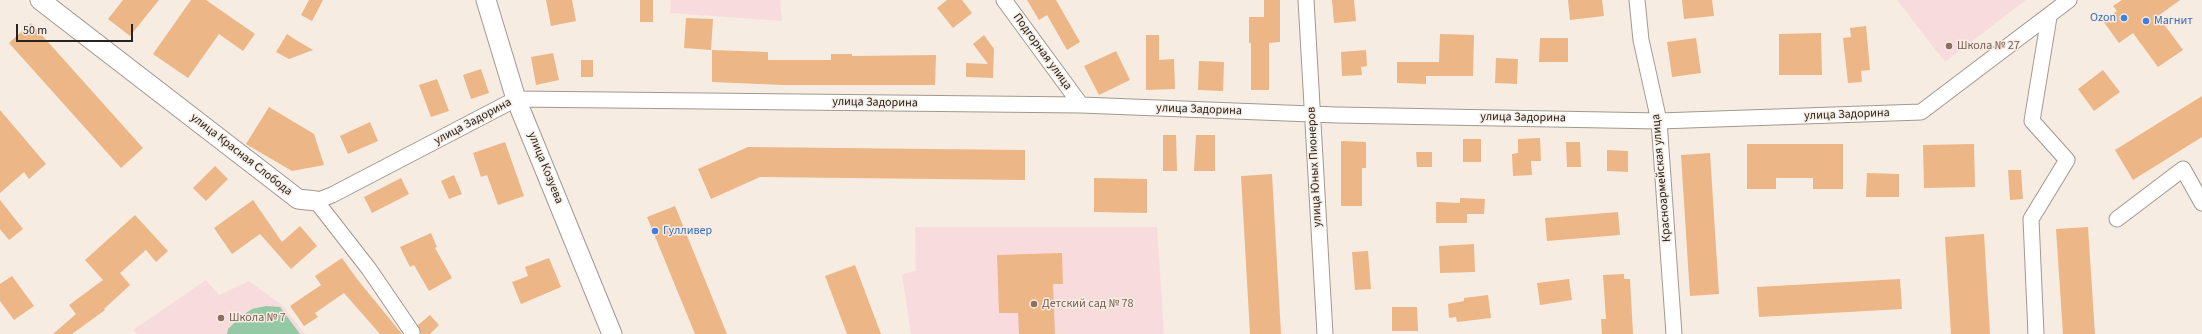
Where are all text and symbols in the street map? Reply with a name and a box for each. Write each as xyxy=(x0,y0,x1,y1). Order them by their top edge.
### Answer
street label: Подгорная улица xyxy=(1009,11,1075,93)
place label: Ozon xyxy=(2090,11,2116,25)
marker: Ozon xyxy=(2119,13,2129,23)
place label: Магнит xyxy=(2154,14,2193,28)
scale bar xyxy=(18,16,135,42)
marker: Магнит xyxy=(2141,16,2151,26)
text: 50 m xyxy=(23,22,47,39)
place label: Школа № 27 xyxy=(1957,39,2020,53)
marker: Школа № 27 xyxy=(1944,41,1954,51)
street label: улица Задорина xyxy=(832,95,918,111)
street label: улица Задорина xyxy=(432,96,514,148)
street label: улица Задорина xyxy=(1156,101,1242,119)
street label: улица Задорина xyxy=(1804,106,1890,124)
street label: улица Юных Пионеров xyxy=(1305,107,1325,227)
street label: улица Задорина xyxy=(1480,110,1566,126)
street label: улица Красная Слобода xyxy=(187,111,295,199)
street label: Красноармейская улица xyxy=(1649,113,1675,243)
street label: улица Козуева xyxy=(524,130,566,206)
place label: Гулливер xyxy=(663,224,712,238)
marker: Гулливер xyxy=(650,226,660,236)
place label: Детский сад № 78 xyxy=(1042,297,1134,311)
marker: Детский сад № 78 xyxy=(1029,299,1039,309)
place label: Школа № 7 xyxy=(229,311,286,325)
marker: Школа № 7 xyxy=(216,313,226,323)

